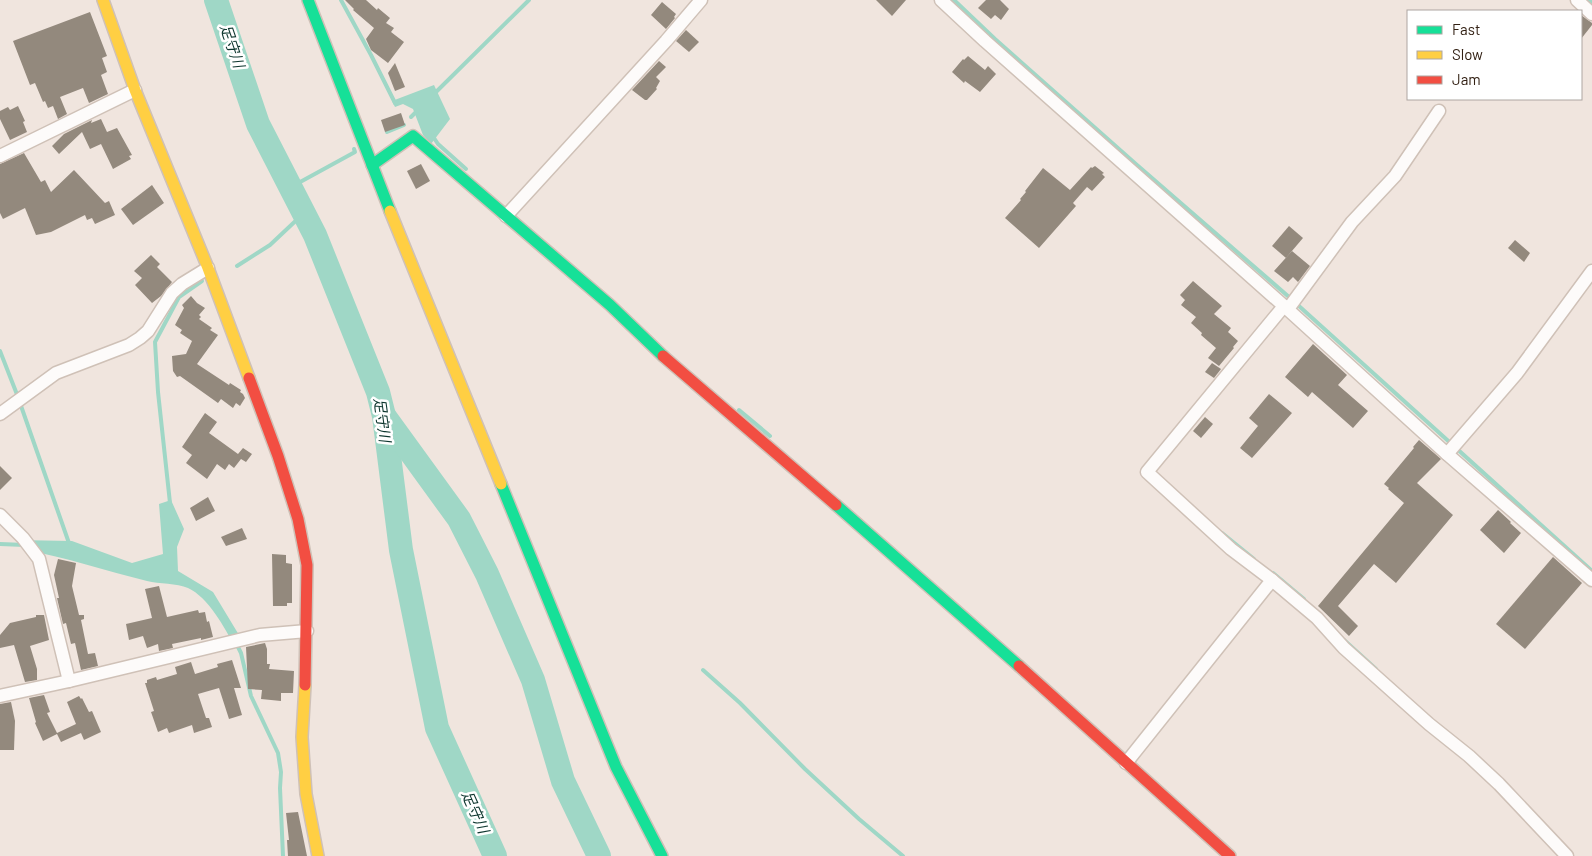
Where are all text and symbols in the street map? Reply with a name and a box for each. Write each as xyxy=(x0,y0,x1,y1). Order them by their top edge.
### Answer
legend xyxy=(1407,10,1582,100)
text: Fast xyxy=(1452,20,1480,38)
water label: 足守川 xyxy=(217,21,249,72)
text: Slow xyxy=(1452,45,1483,63)
text: Jam xyxy=(1452,70,1481,88)
water label: 足守川 xyxy=(371,396,395,445)
water label: 足守川 xyxy=(459,787,494,838)

